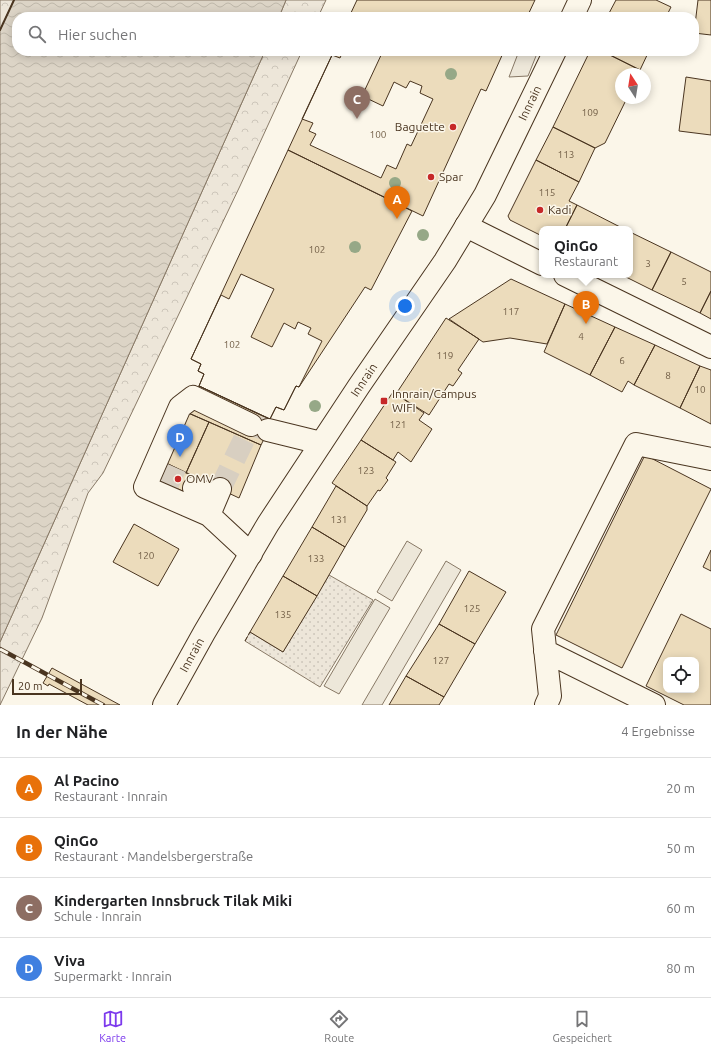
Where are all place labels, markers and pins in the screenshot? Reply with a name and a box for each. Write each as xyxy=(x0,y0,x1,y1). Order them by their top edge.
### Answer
pin: C xyxy=(344,86,370,119)
place label: Baguette xyxy=(395,120,445,133)
marker: Baguette xyxy=(448,122,458,132)
place label: Spar xyxy=(439,170,463,183)
marker: Spar xyxy=(426,172,436,182)
pin: A xyxy=(384,186,410,219)
place label: Kadi xyxy=(548,203,571,216)
marker: Kadi xyxy=(535,205,545,215)
pin: B xyxy=(573,291,599,324)
place label: Innrain/Campus WIFI xyxy=(392,387,476,414)
marker: Innrain/Campus WIFI xyxy=(379,396,389,406)
pin: D xyxy=(167,424,193,457)
place label: OMV xyxy=(186,472,214,485)
marker: OMV xyxy=(173,474,183,484)

